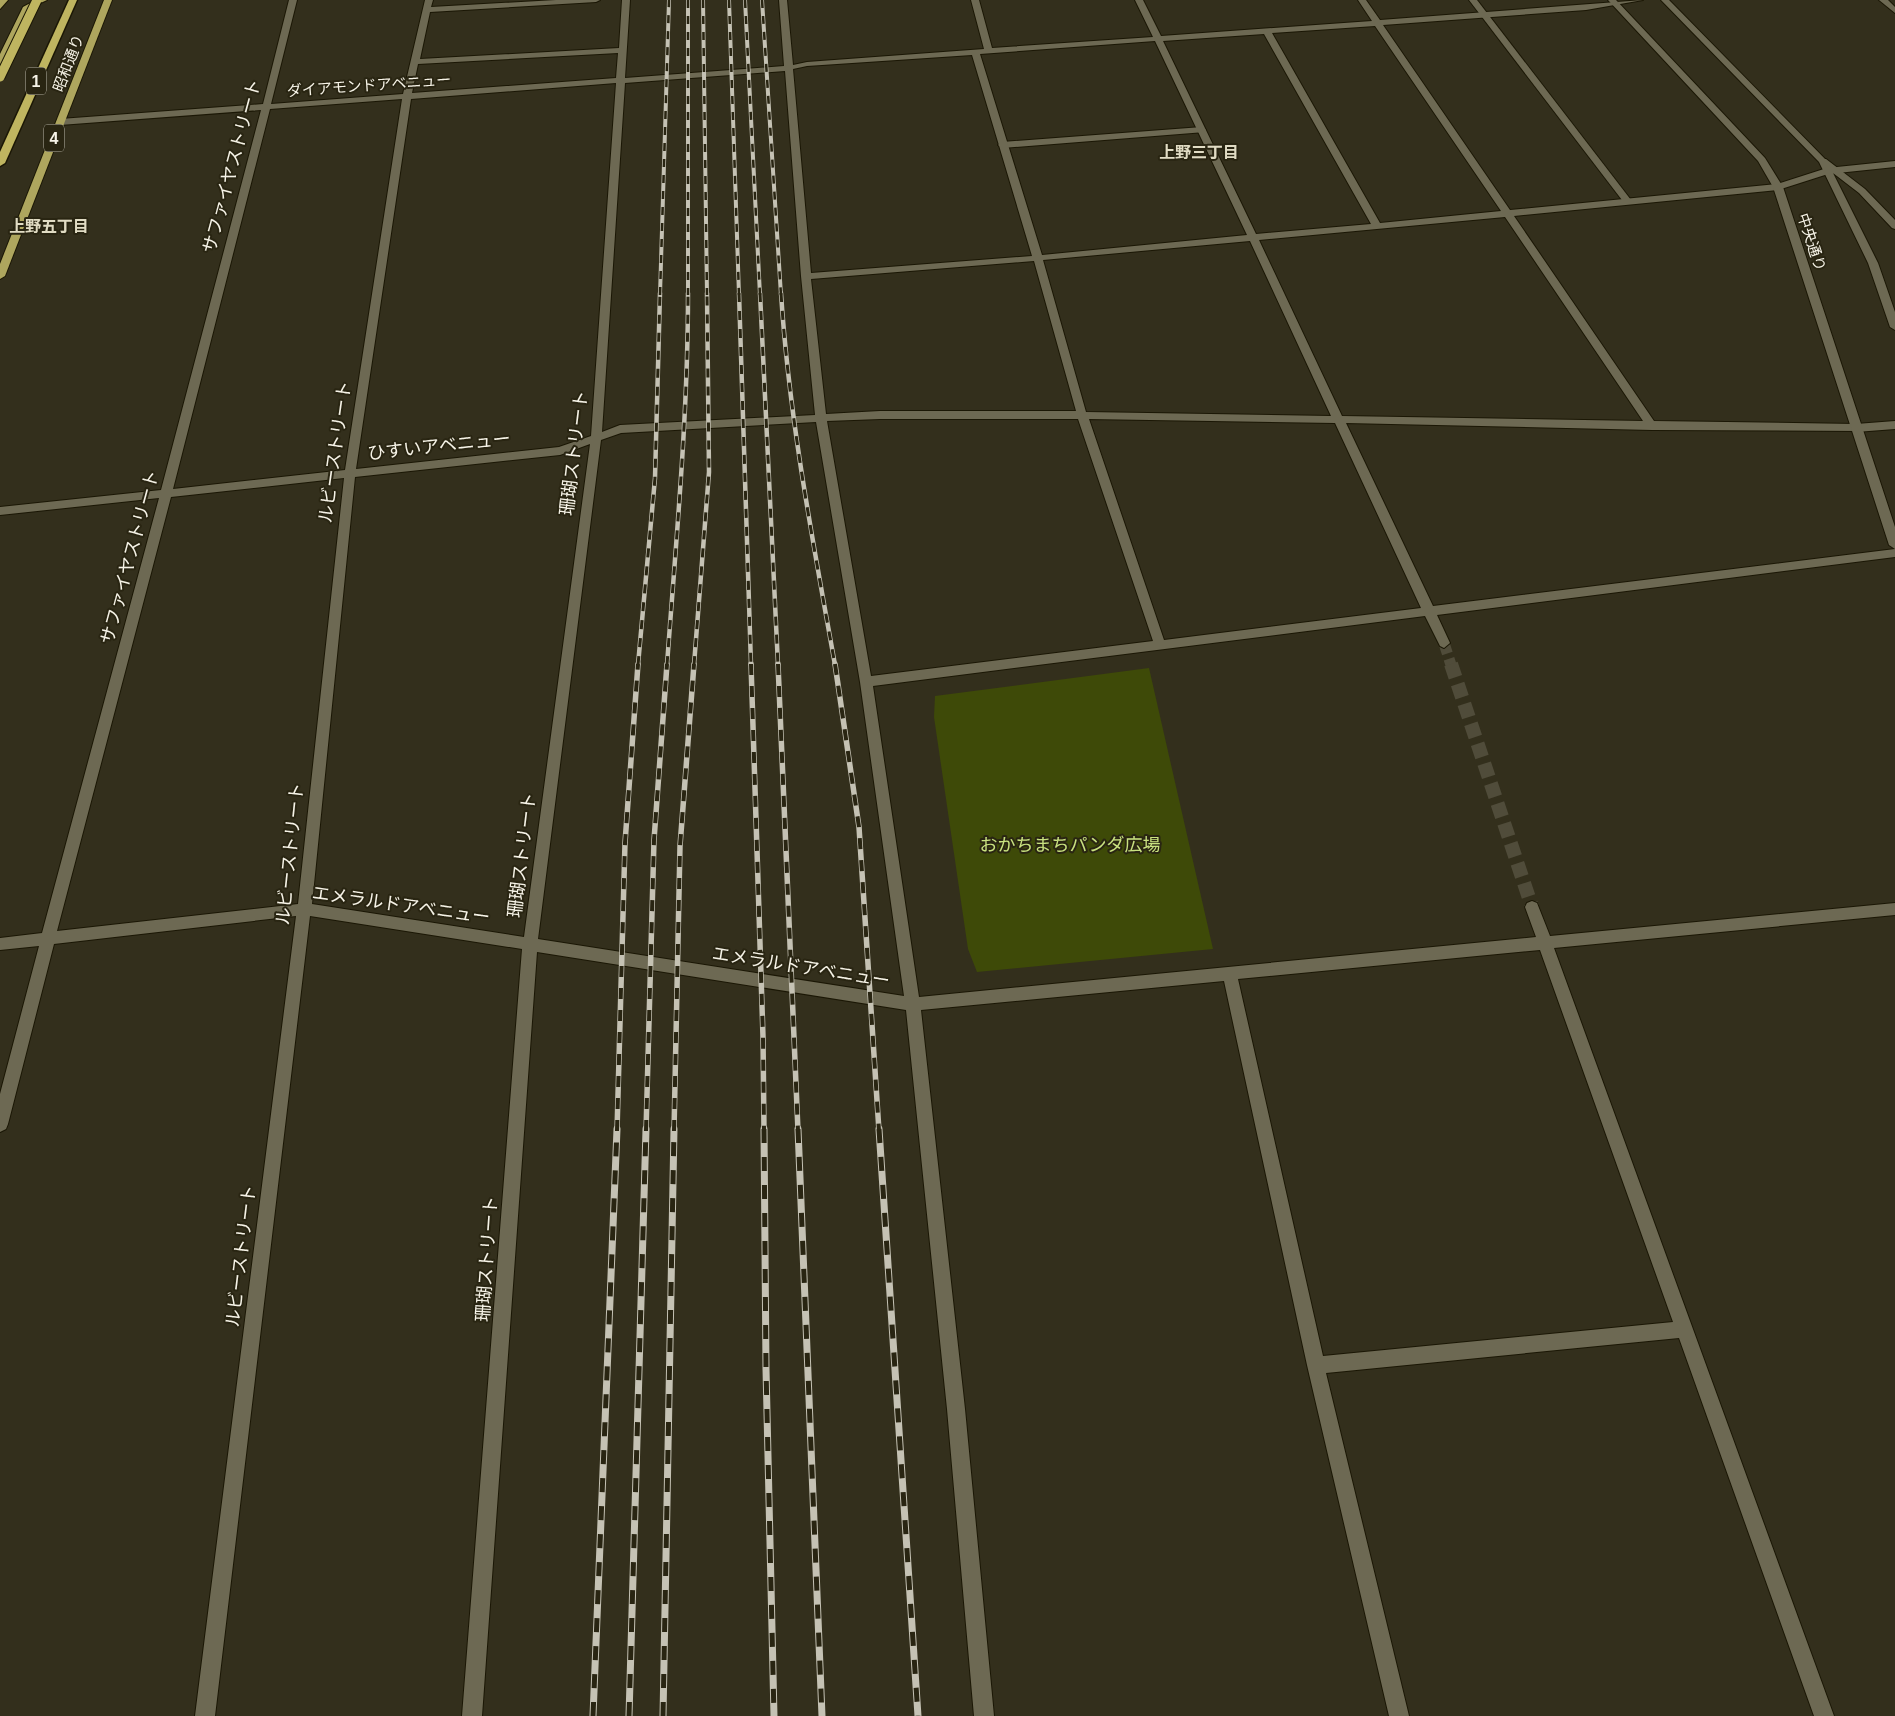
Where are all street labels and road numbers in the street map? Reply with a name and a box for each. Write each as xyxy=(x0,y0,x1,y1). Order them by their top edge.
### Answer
street label: 昭和通り xyxy=(49,32,87,94)
road number: 1 xyxy=(26,68,46,94)
street label: ダイアモンドアベニュー xyxy=(286,71,452,99)
street label: サファイヤストリート xyxy=(199,77,265,255)
road number: 4 xyxy=(44,125,64,152)
street label: 中央通り xyxy=(1795,211,1829,273)
street label: ルビーストリート xyxy=(315,380,355,524)
street label: 珊瑚ストリート xyxy=(556,389,592,517)
street label: ひすいアベニュー xyxy=(367,429,511,463)
street label: サファイヤストリート xyxy=(97,468,163,646)
street label: ルビーストリート xyxy=(273,782,307,926)
street label: 珊瑚ストリート xyxy=(504,791,540,919)
street label: エメラルドアベニュー xyxy=(311,883,491,927)
street label: エメラルドアベニュー xyxy=(711,943,891,991)
street label: ルビーストリート xyxy=(222,1184,260,1328)
street label: 珊瑚ストリート xyxy=(473,1195,501,1323)

